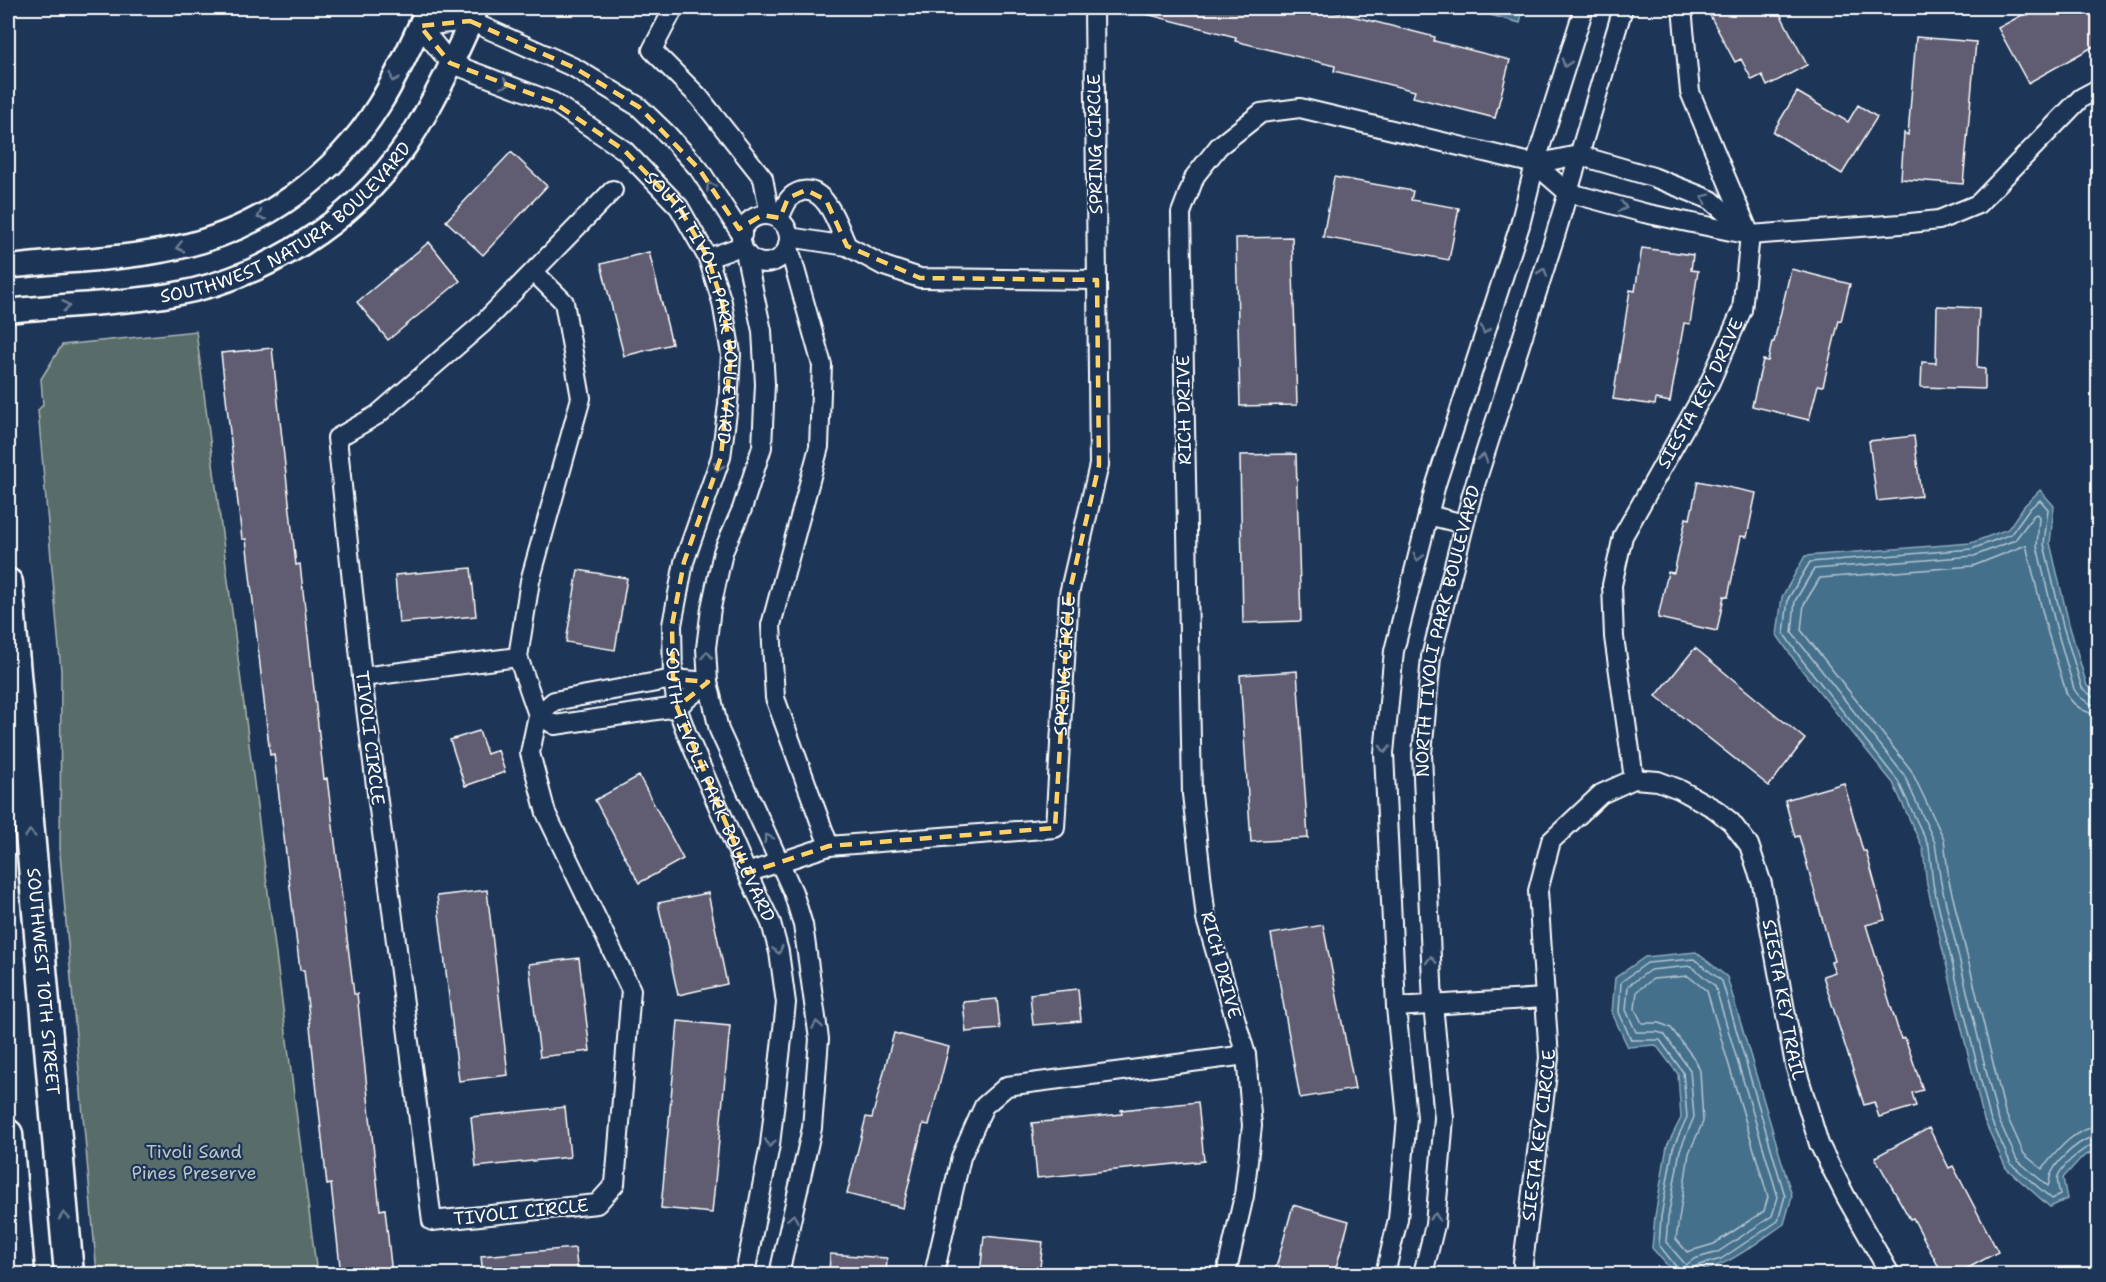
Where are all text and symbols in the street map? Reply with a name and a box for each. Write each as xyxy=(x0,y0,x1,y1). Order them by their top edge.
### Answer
one-way arrow xyxy=(1561,57,1574,68)
one-way arrow xyxy=(390,72,401,82)
street label: SPRING CIRCLE xyxy=(1082,74,1108,214)
one-way arrow xyxy=(499,76,510,89)
street label: SOUTHWEST NATURA BOULEVARD xyxy=(158,137,417,308)
street label: SOUTH TIVOLI PARK BOULEVARD xyxy=(639,166,743,446)
one-way arrow xyxy=(706,181,717,192)
one-way arrow xyxy=(1700,194,1711,206)
one-way arrow xyxy=(1618,200,1628,213)
one-way arrow xyxy=(256,209,267,220)
one-way arrow xyxy=(175,240,185,253)
one-way arrow xyxy=(1536,267,1549,278)
one-way arrow xyxy=(61,300,70,313)
street label: SIESTA KEY DRIVE xyxy=(1652,314,1749,473)
one-way arrow xyxy=(1480,324,1493,335)
street label: RICH DRIVE xyxy=(1171,355,1197,465)
one-way arrow xyxy=(1476,453,1488,464)
one-way arrow xyxy=(712,462,725,472)
street label: NORTH TIVOLI PARK BOULEVARD xyxy=(1410,482,1486,778)
one-way arrow xyxy=(1412,552,1425,562)
street label: SPRING CIRCLE xyxy=(1049,595,1081,737)
street label: SOUTH TIVOLI PARK BOULEVARD xyxy=(660,647,781,926)
one-way arrow xyxy=(701,651,713,660)
street label: TIVOLI CIRCLE xyxy=(350,669,390,807)
one-way arrow xyxy=(1379,744,1392,753)
one-way arrow xyxy=(24,829,37,838)
one-way arrow xyxy=(764,834,776,845)
street label: SOUTHWEST 10TH STREET xyxy=(21,867,65,1096)
street label: RICH DRIVE xyxy=(1195,909,1247,1021)
street label: SIESTA KEY TRAIL xyxy=(1757,917,1811,1083)
one-way arrow xyxy=(771,945,784,955)
one-way arrow xyxy=(1425,956,1438,965)
one-way arrow xyxy=(812,1020,824,1030)
street label: SIESTA KEY CIRCLE xyxy=(1516,1048,1561,1222)
one-way arrow xyxy=(764,1139,776,1148)
park label: Tivoli Sand Pines Preserve xyxy=(131,1140,257,1185)
street label: TIVOLI CIRCLE xyxy=(452,1193,590,1231)
one-way arrow xyxy=(58,1212,71,1221)
one-way arrow xyxy=(786,1213,799,1223)
one-way arrow xyxy=(1428,1213,1441,1222)

